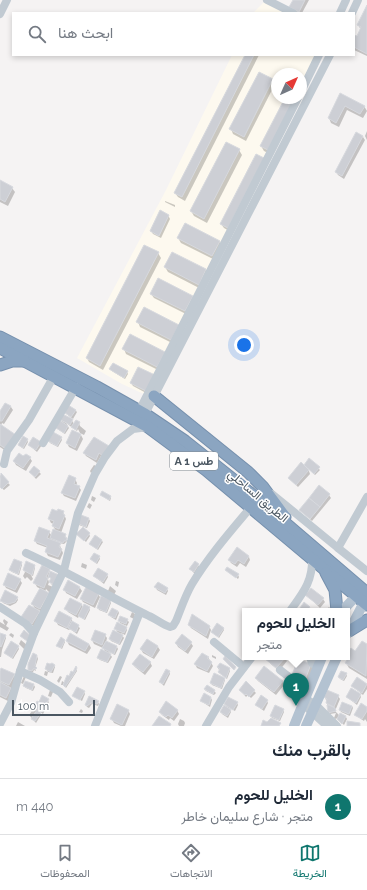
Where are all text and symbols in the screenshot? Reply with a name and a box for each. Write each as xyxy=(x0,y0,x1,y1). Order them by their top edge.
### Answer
search box xyxy=(12,12,355,56)
icon: search xyxy=(26,23,48,45)
text: ابحث هنا xyxy=(58,24,113,42)
north arrow xyxy=(271,68,307,104)
your location xyxy=(234,335,254,355)
road number: A 1 طس xyxy=(170,452,218,470)
street label: الطريق الساحلي xyxy=(223,467,291,528)
popup xyxy=(242,608,350,660)
text: الخليل للحوم xyxy=(257,614,335,632)
text: متجر xyxy=(257,637,282,652)
pin: 1 xyxy=(283,673,309,706)
scale bar xyxy=(12,698,95,717)
text: 100 m xyxy=(18,700,49,713)
text: بالقرب منك xyxy=(272,740,351,760)
text: الخليل للحوم xyxy=(234,786,313,804)
text: 440 m xyxy=(16,799,53,814)
text: 1 xyxy=(335,799,341,814)
text: متجر · شارع سليمان خاطر xyxy=(181,809,313,824)
tab: المحفوظات xyxy=(40,842,90,883)
tab: الاتجاهات xyxy=(170,842,213,883)
tab: الخريطة xyxy=(293,842,327,883)

